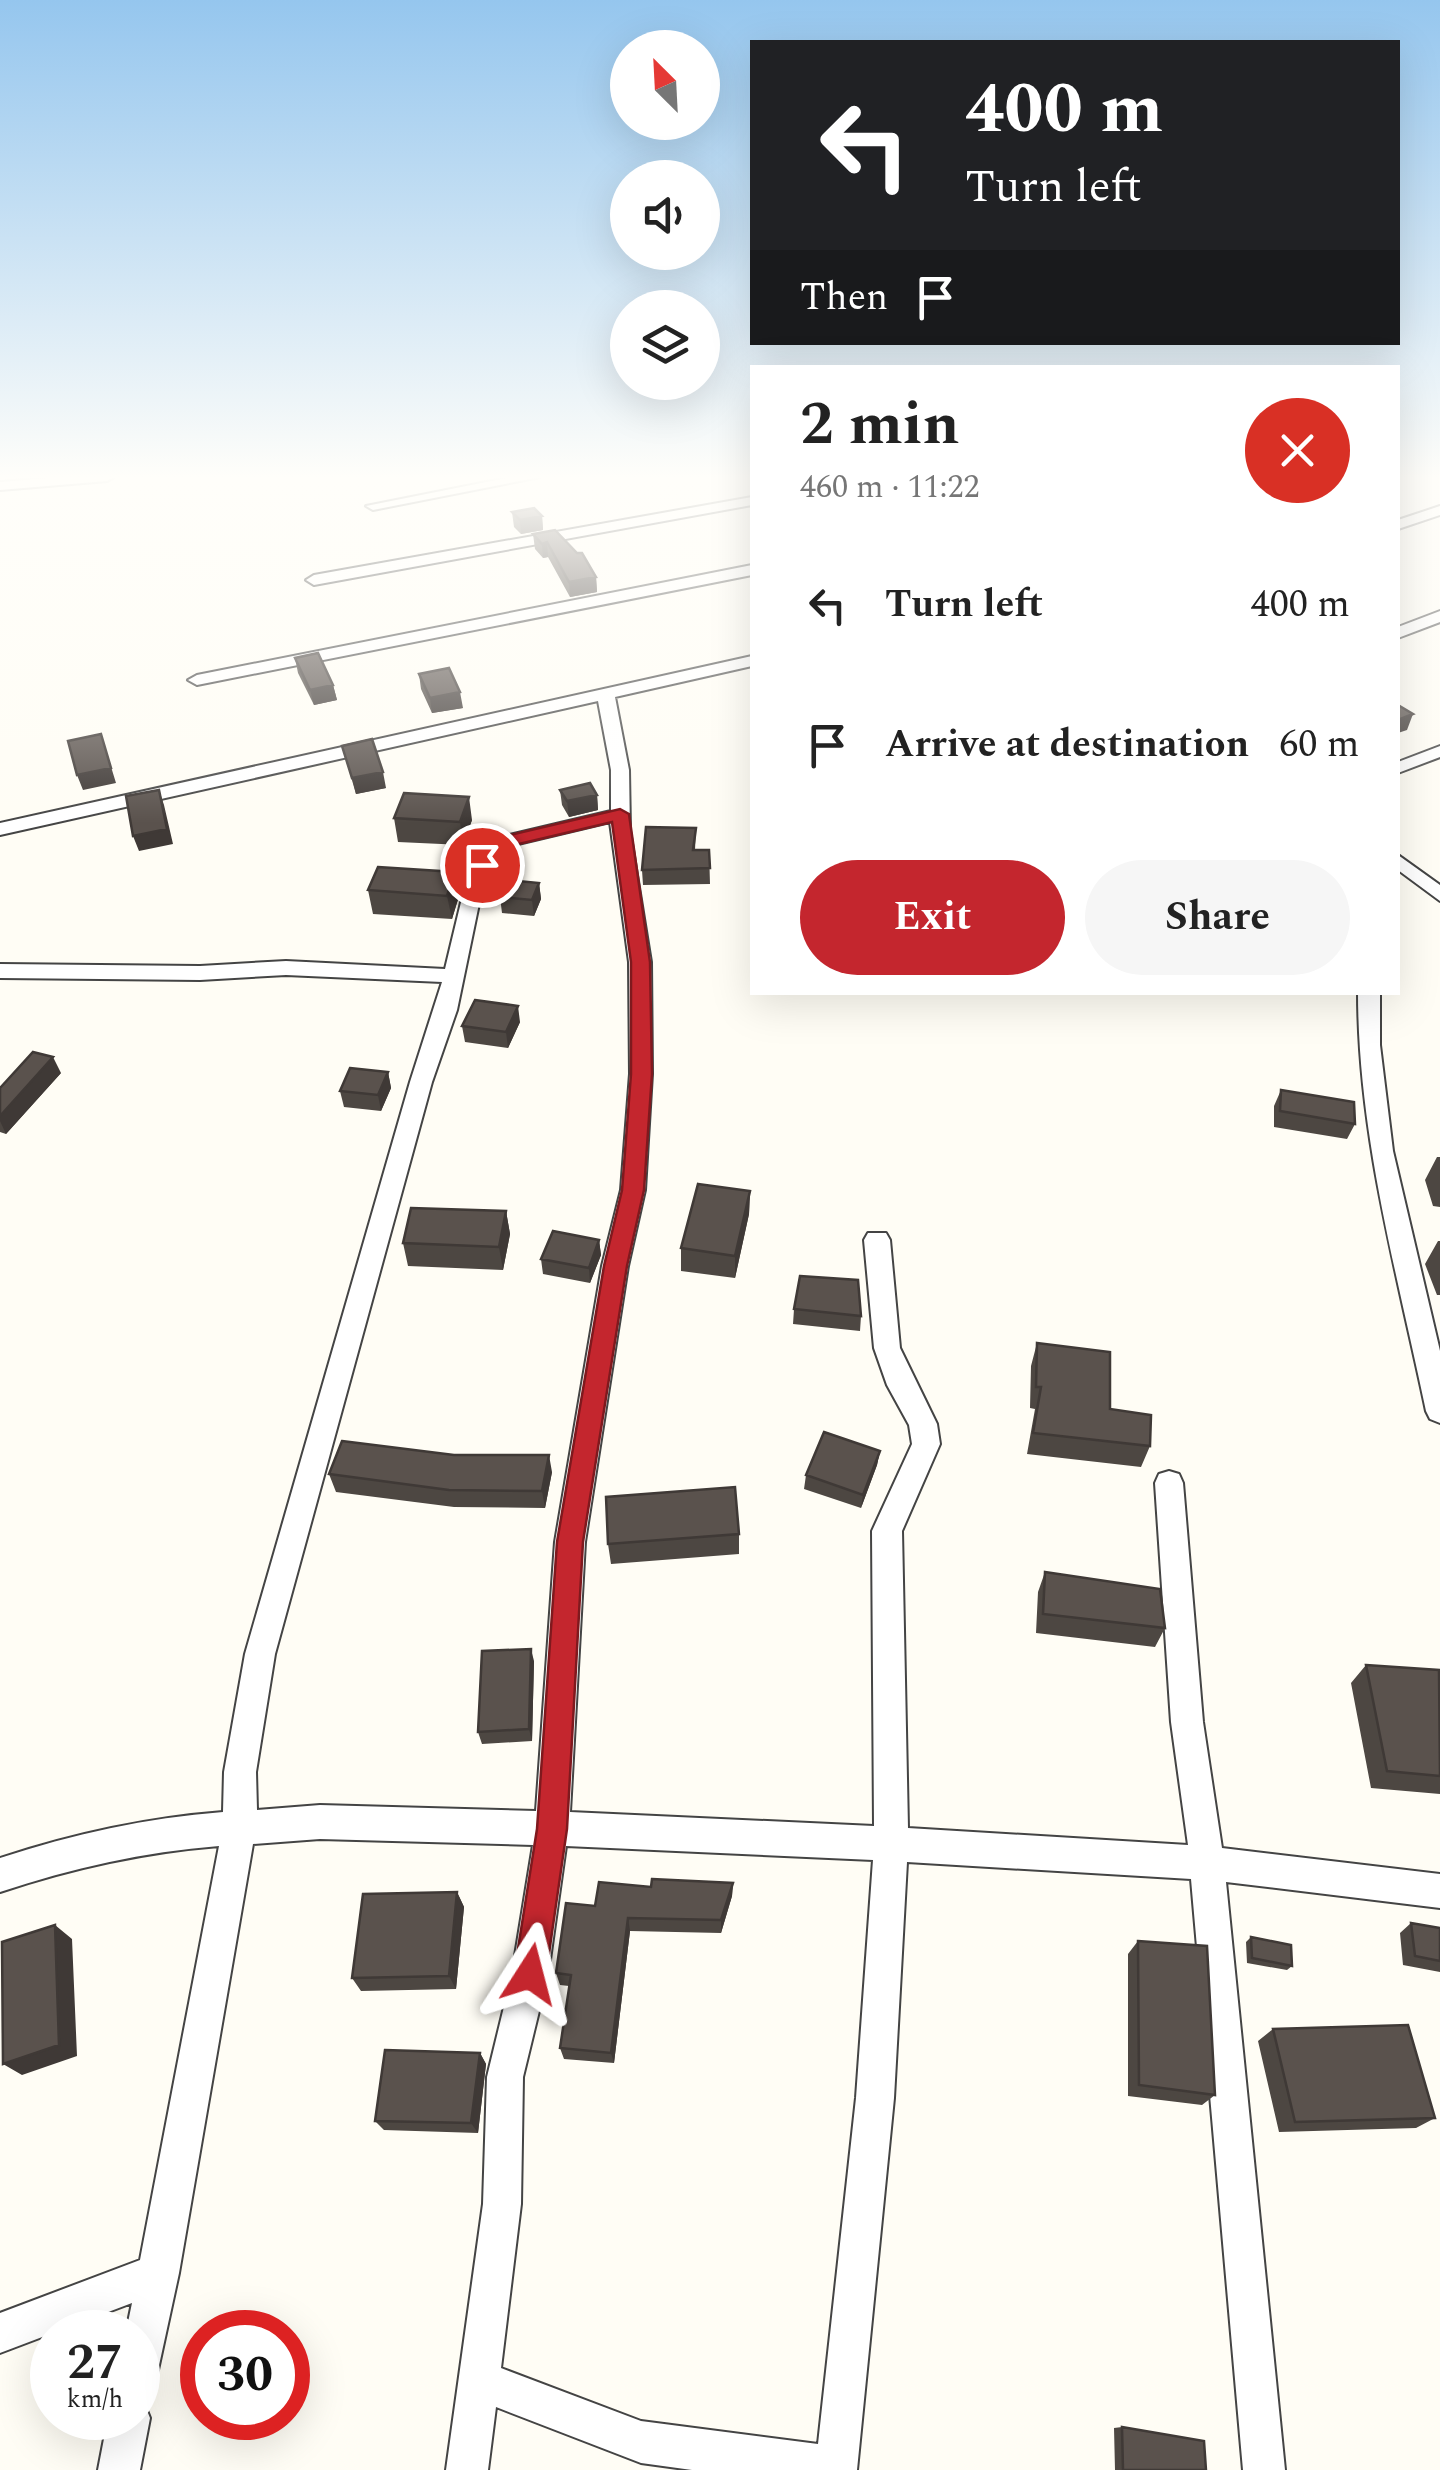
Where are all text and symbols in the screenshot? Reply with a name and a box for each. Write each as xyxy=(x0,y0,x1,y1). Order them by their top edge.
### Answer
north arrow xyxy=(610,30,720,140)
map controls xyxy=(610,30,720,400)
text: 400 m xyxy=(965,57,1163,163)
icon: left xyxy=(800,80,930,210)
text: Turn left xyxy=(965,153,1142,222)
button: sound xyxy=(610,160,720,270)
text: Then xyxy=(800,269,888,327)
icon: arrive xyxy=(908,270,963,325)
button: layers xyxy=(610,290,720,400)
text: 2 min xyxy=(800,379,960,471)
button: close xyxy=(1245,398,1350,503)
text: 460 m · 11:22 xyxy=(800,463,980,512)
text: Turn left xyxy=(885,576,1043,634)
text: 400 m xyxy=(1251,576,1350,634)
icon: left xyxy=(800,578,855,633)
text: Arrive at destination xyxy=(885,716,1249,774)
text: 60 m xyxy=(1279,716,1359,774)
icon: arrive xyxy=(800,718,855,773)
pin xyxy=(440,823,525,908)
icon: arrive xyxy=(455,838,510,893)
button: Exit xyxy=(800,860,1065,975)
button: Share xyxy=(1085,860,1350,975)
position arrow xyxy=(478,1922,582,2026)
speed limit sign: 30 xyxy=(180,2310,310,2440)
text: 27 xyxy=(67,2325,123,2401)
text: km/h xyxy=(67,2381,123,2419)

